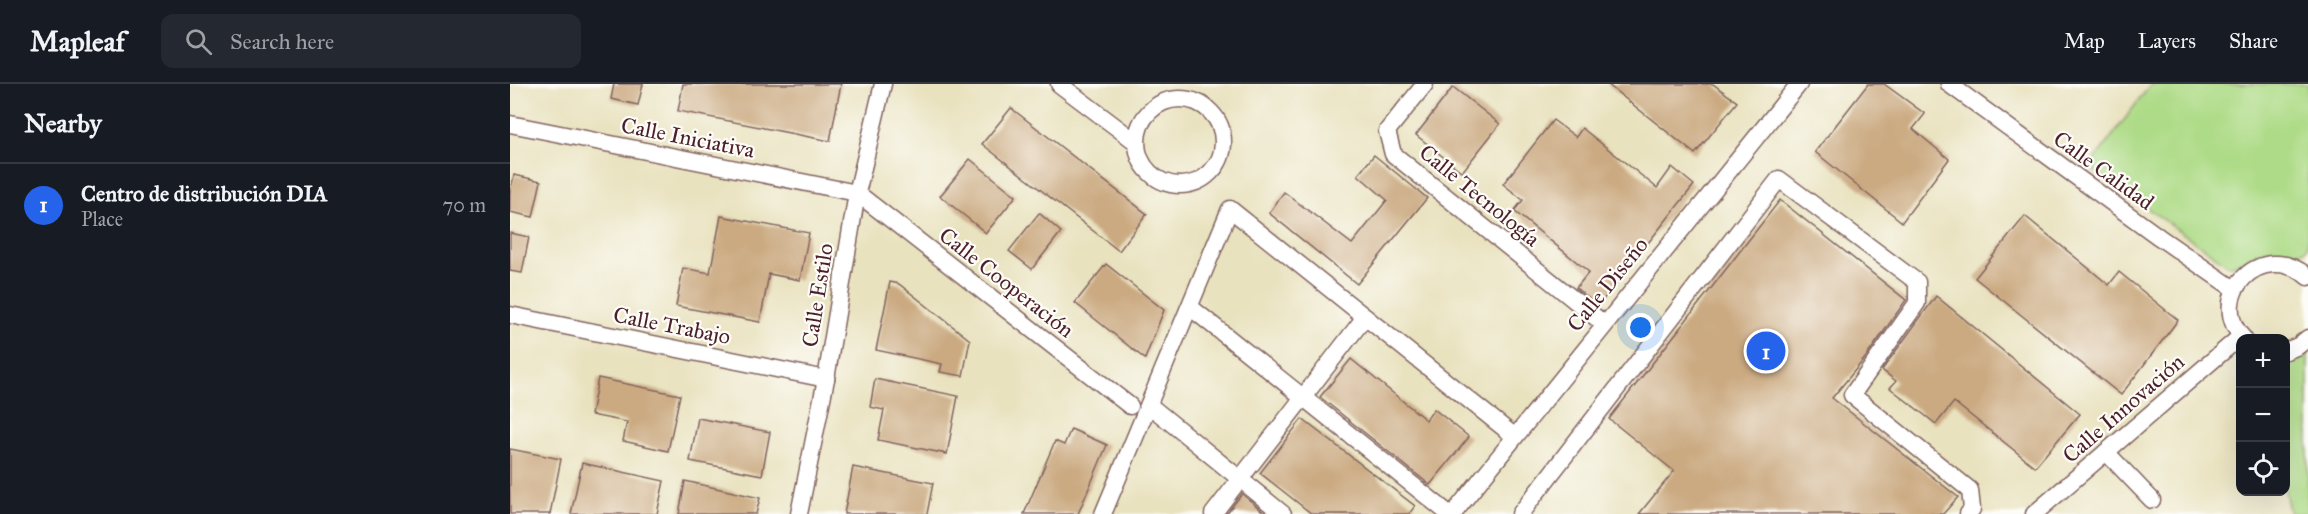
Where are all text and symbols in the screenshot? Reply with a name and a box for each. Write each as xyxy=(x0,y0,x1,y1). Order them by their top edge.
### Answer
search box xyxy=(161,14,581,68)
text: Mapleaf xyxy=(30,24,125,59)
icon: search xyxy=(182,25,215,58)
text: Search here xyxy=(230,28,334,55)
text: Map xyxy=(2064,28,2105,54)
text: Layers xyxy=(2138,28,2196,54)
text: Share xyxy=(2229,28,2278,54)
text: Nearby xyxy=(24,107,102,139)
street label: Calle Iniciativa xyxy=(619,111,758,164)
street label: Calle Calidad xyxy=(2048,125,2159,216)
street label: Calle Tecnología xyxy=(1414,138,1546,253)
text: Centro de distribución DIA xyxy=(81,180,328,207)
text: 1 xyxy=(40,193,47,217)
text: 70 m xyxy=(443,193,486,217)
text: Place xyxy=(81,207,123,231)
street label: Calle Cooperación xyxy=(934,221,1080,343)
street label: Calle Diseño xyxy=(1561,232,1654,337)
street label: Calle Estilo xyxy=(796,241,839,349)
street label: Calle Trabajo xyxy=(611,301,733,350)
your location xyxy=(1626,313,1655,342)
pin: 1 xyxy=(1746,328,1786,374)
map controls xyxy=(2236,334,2290,496)
button: + xyxy=(2236,334,2290,388)
street label: Calle Innovación xyxy=(2057,348,2190,469)
button: − xyxy=(2236,388,2290,442)
button: locate xyxy=(2236,442,2290,496)

